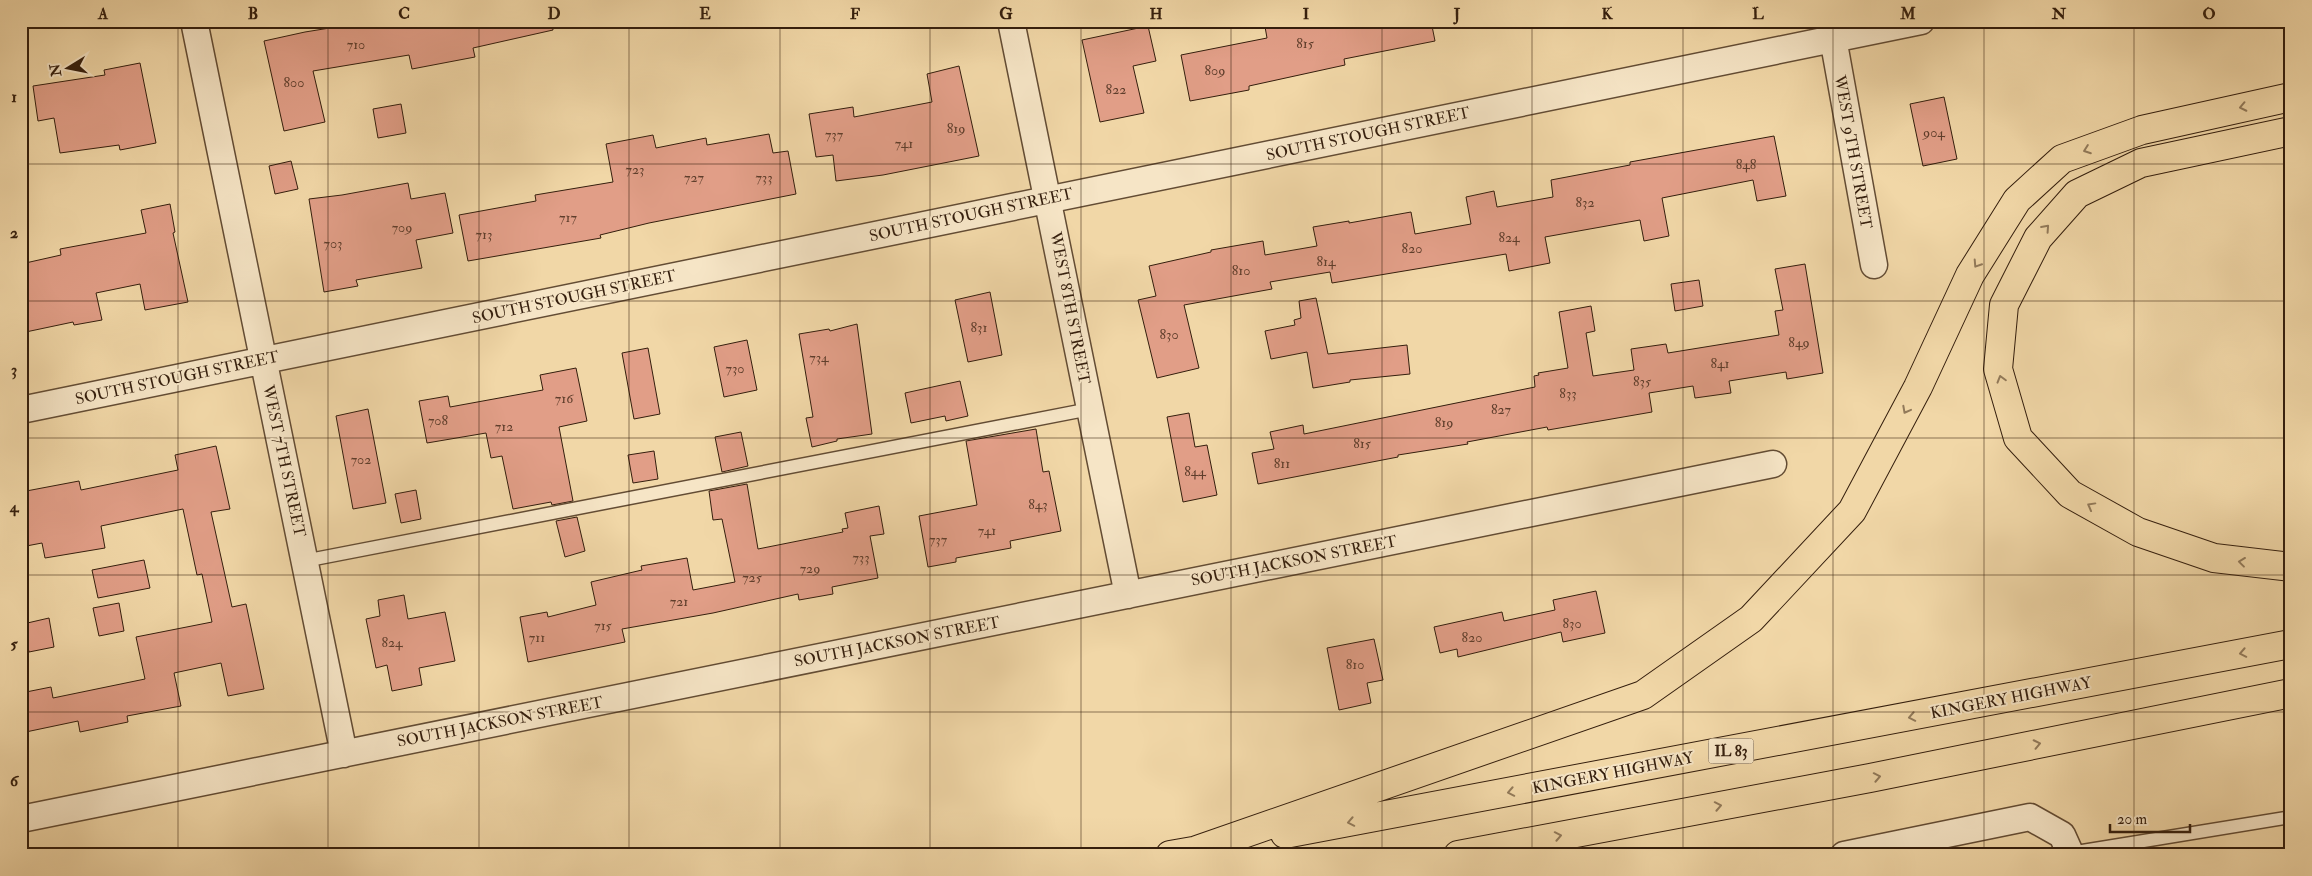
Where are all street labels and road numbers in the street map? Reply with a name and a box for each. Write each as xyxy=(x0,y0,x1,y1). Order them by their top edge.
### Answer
street label: WEST 9TH STREET xyxy=(1829,73,1876,231)
street label: SOUTH STOUGH STREET xyxy=(1264,103,1472,165)
street label: SOUTH STOUGH STREET xyxy=(867,184,1075,246)
street label: WEST 8TH STREET xyxy=(1045,229,1095,386)
street label: SOUTH STOUGH STREET xyxy=(470,266,678,328)
street label: SOUTH STOUGH STREET xyxy=(73,347,281,409)
street label: WEST 7TH STREET xyxy=(258,382,310,539)
street label: SOUTH JACKSON STREET xyxy=(1189,531,1399,592)
street label: SOUTH JACKSON STREET xyxy=(792,612,1002,673)
street label: KINGERY HIGHWAY xyxy=(1929,672,2094,723)
street label: SOUTH JACKSON STREET xyxy=(395,692,605,753)
road number: IL 83 xyxy=(1708,738,1754,764)
street label: KINGERY HIGHWAY xyxy=(1531,747,1696,798)

